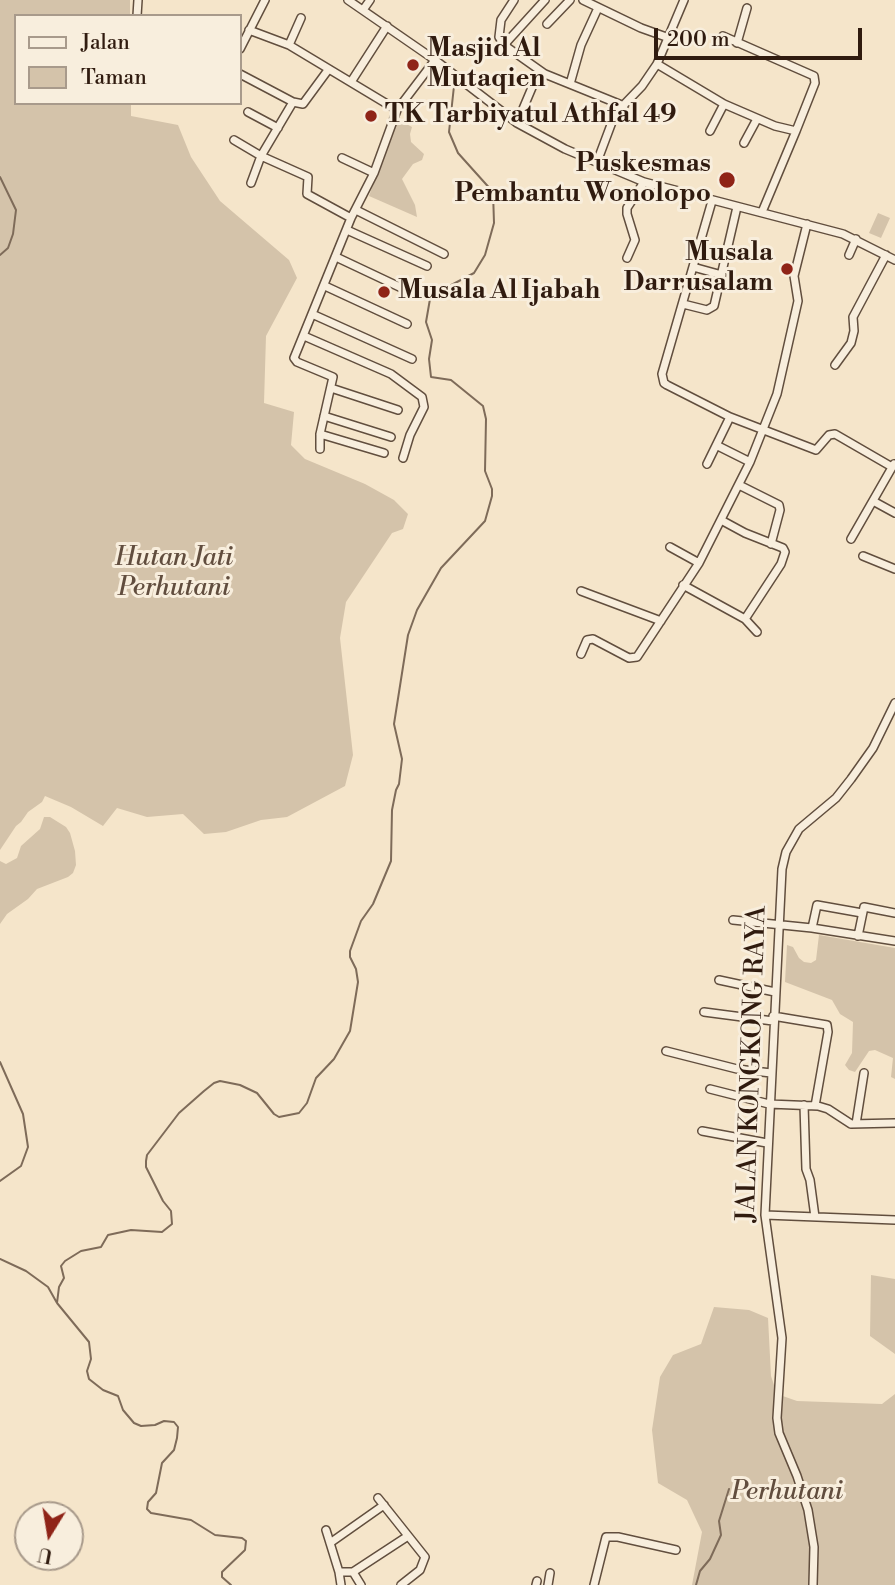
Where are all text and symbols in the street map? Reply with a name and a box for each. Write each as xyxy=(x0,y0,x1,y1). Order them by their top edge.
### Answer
legend xyxy=(14,14,242,105)
scale bar xyxy=(657,14,865,58)
text: 200 m xyxy=(667,27,730,53)
text: Jalan xyxy=(81,30,130,56)
place label: Masjid Al Mutaqien xyxy=(427,34,545,96)
marker: Masjid Al Mutaqien xyxy=(405,57,421,73)
text: Taman xyxy=(81,65,147,91)
place label: TK Tarbiyatul Athfal 49 xyxy=(385,100,677,132)
marker: TK Tarbiyatul Athfal 49 xyxy=(363,108,379,124)
place label: Puskesmas Pembantu Wonolopo xyxy=(454,149,711,210)
marker: Puskesmas Pembantu Wonolopo xyxy=(717,170,737,190)
place label: Musala Darrusalam xyxy=(623,238,773,300)
marker: Musala Darrusalam xyxy=(779,261,795,277)
place label: Musala Al Ijabah xyxy=(398,276,600,308)
marker: Musala Al Ijabah xyxy=(376,284,392,300)
park label: Hutan Jati Perhutani xyxy=(115,543,233,604)
street label: JALAN KONGKONG RAYA xyxy=(732,905,774,1223)
park label: Perhutani xyxy=(731,1477,843,1509)
north arrow xyxy=(14,1501,84,1571)
text: U xyxy=(36,1541,55,1568)

